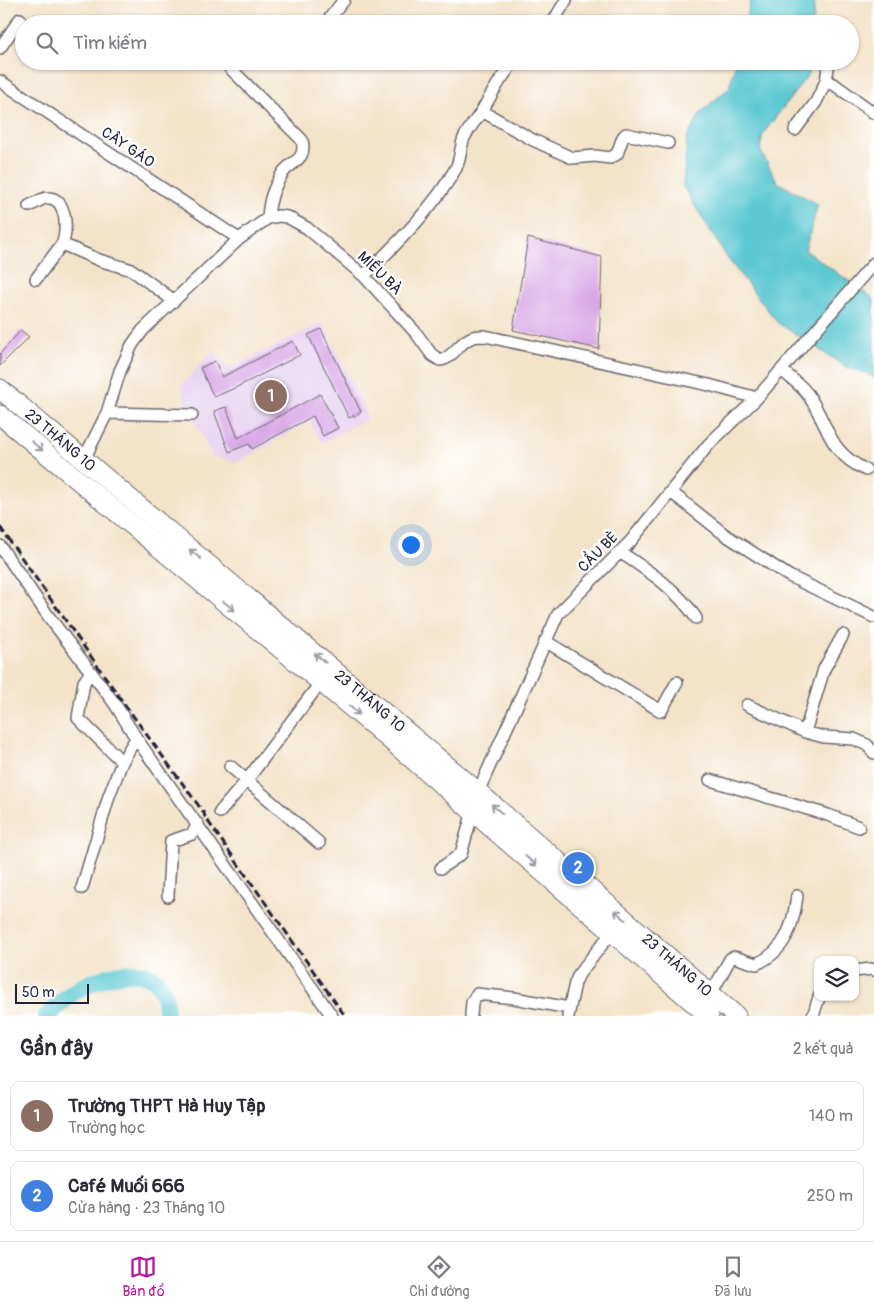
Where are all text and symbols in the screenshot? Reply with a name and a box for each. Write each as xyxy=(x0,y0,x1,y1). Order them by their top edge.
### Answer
search box xyxy=(15,15,859,70)
icon: search xyxy=(33,29,61,57)
text: Tìm kiếm xyxy=(73,31,147,55)
street label: CÂY GÁO xyxy=(98,123,158,172)
street label: MIẾU BÀ xyxy=(353,246,407,299)
pin: 1 xyxy=(255,377,287,415)
street label: 23 THÁNG 10 xyxy=(21,405,99,476)
one-way arrow xyxy=(31,440,44,452)
street label: CẦU BÈ xyxy=(573,527,623,577)
your location xyxy=(398,532,424,558)
one-way arrow xyxy=(189,548,202,559)
one-way arrow xyxy=(223,601,236,612)
one-way arrow xyxy=(313,653,326,664)
street label: 23 THÁNG 10 xyxy=(330,666,409,737)
one-way arrow xyxy=(348,704,361,715)
one-way arrow xyxy=(491,803,504,814)
pin: 2 xyxy=(562,849,594,887)
one-way arrow xyxy=(524,856,537,867)
one-way arrow xyxy=(613,909,626,921)
street label: 23 THÁNG 10 xyxy=(638,930,716,1001)
map controls xyxy=(814,956,859,1001)
button: layers xyxy=(814,956,859,1001)
scale bar xyxy=(15,981,89,1004)
text: 50 m xyxy=(22,984,55,1001)
text: Gần đây xyxy=(20,1035,93,1062)
text: 2 kết quả xyxy=(793,1039,854,1059)
text: Trường THPT Hà Huy Tập xyxy=(68,1094,266,1118)
text: 1 xyxy=(34,1106,40,1126)
text: 140 m xyxy=(809,1106,853,1126)
text: Trường học xyxy=(68,1118,145,1138)
text: Café Muối 666 xyxy=(68,1174,185,1198)
text: 2 xyxy=(33,1186,41,1206)
text: 250 m xyxy=(807,1186,853,1206)
text: Cửa hàng · 23 Tháng 10 xyxy=(68,1198,225,1218)
tab: Bản đồ xyxy=(122,1253,165,1300)
tab: Chỉ đường xyxy=(409,1253,470,1300)
tab: Đã lưu xyxy=(714,1253,752,1300)

